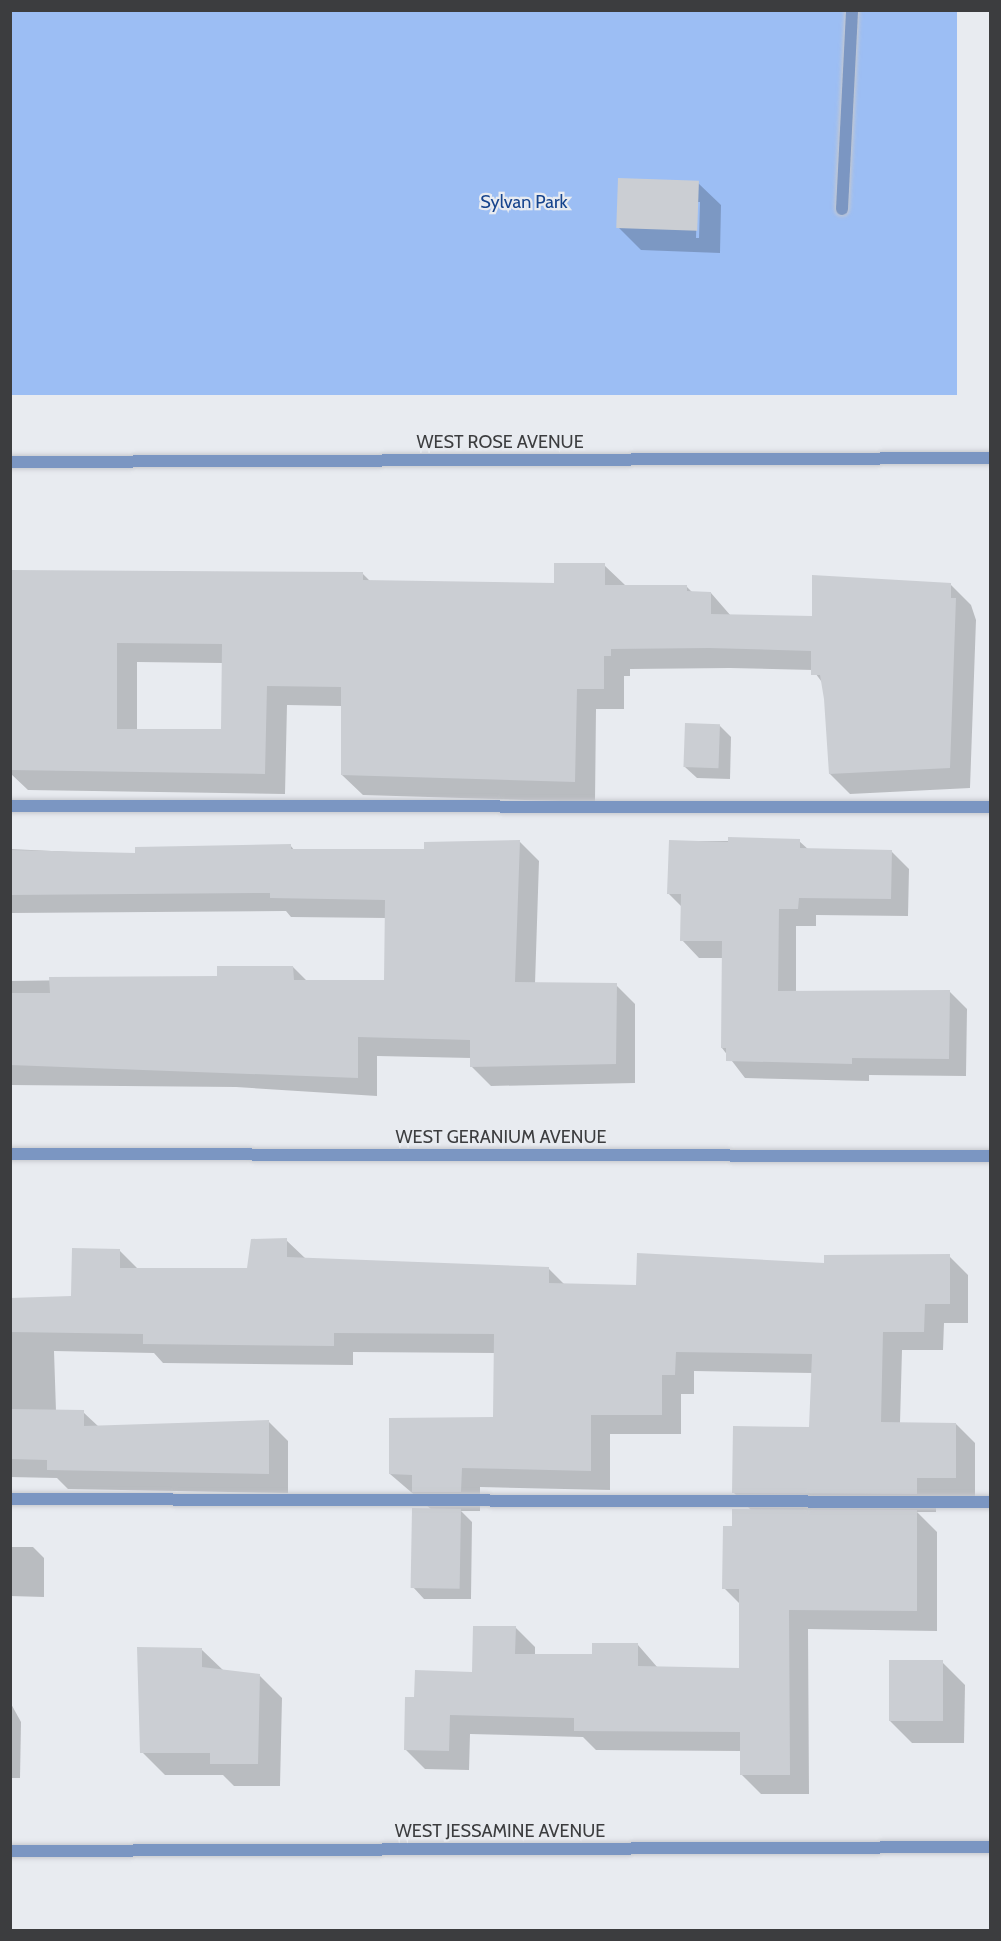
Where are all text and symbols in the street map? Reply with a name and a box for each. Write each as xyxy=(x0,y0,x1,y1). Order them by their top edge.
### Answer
park label: Sylvan Park xyxy=(480,191,568,213)
street label: WEST ROSE AVENUE xyxy=(416,431,584,453)
street label: WEST GERANIUM AVENUE xyxy=(396,1126,606,1148)
street label: WEST JESSAMINE AVENUE xyxy=(395,1820,605,1842)

